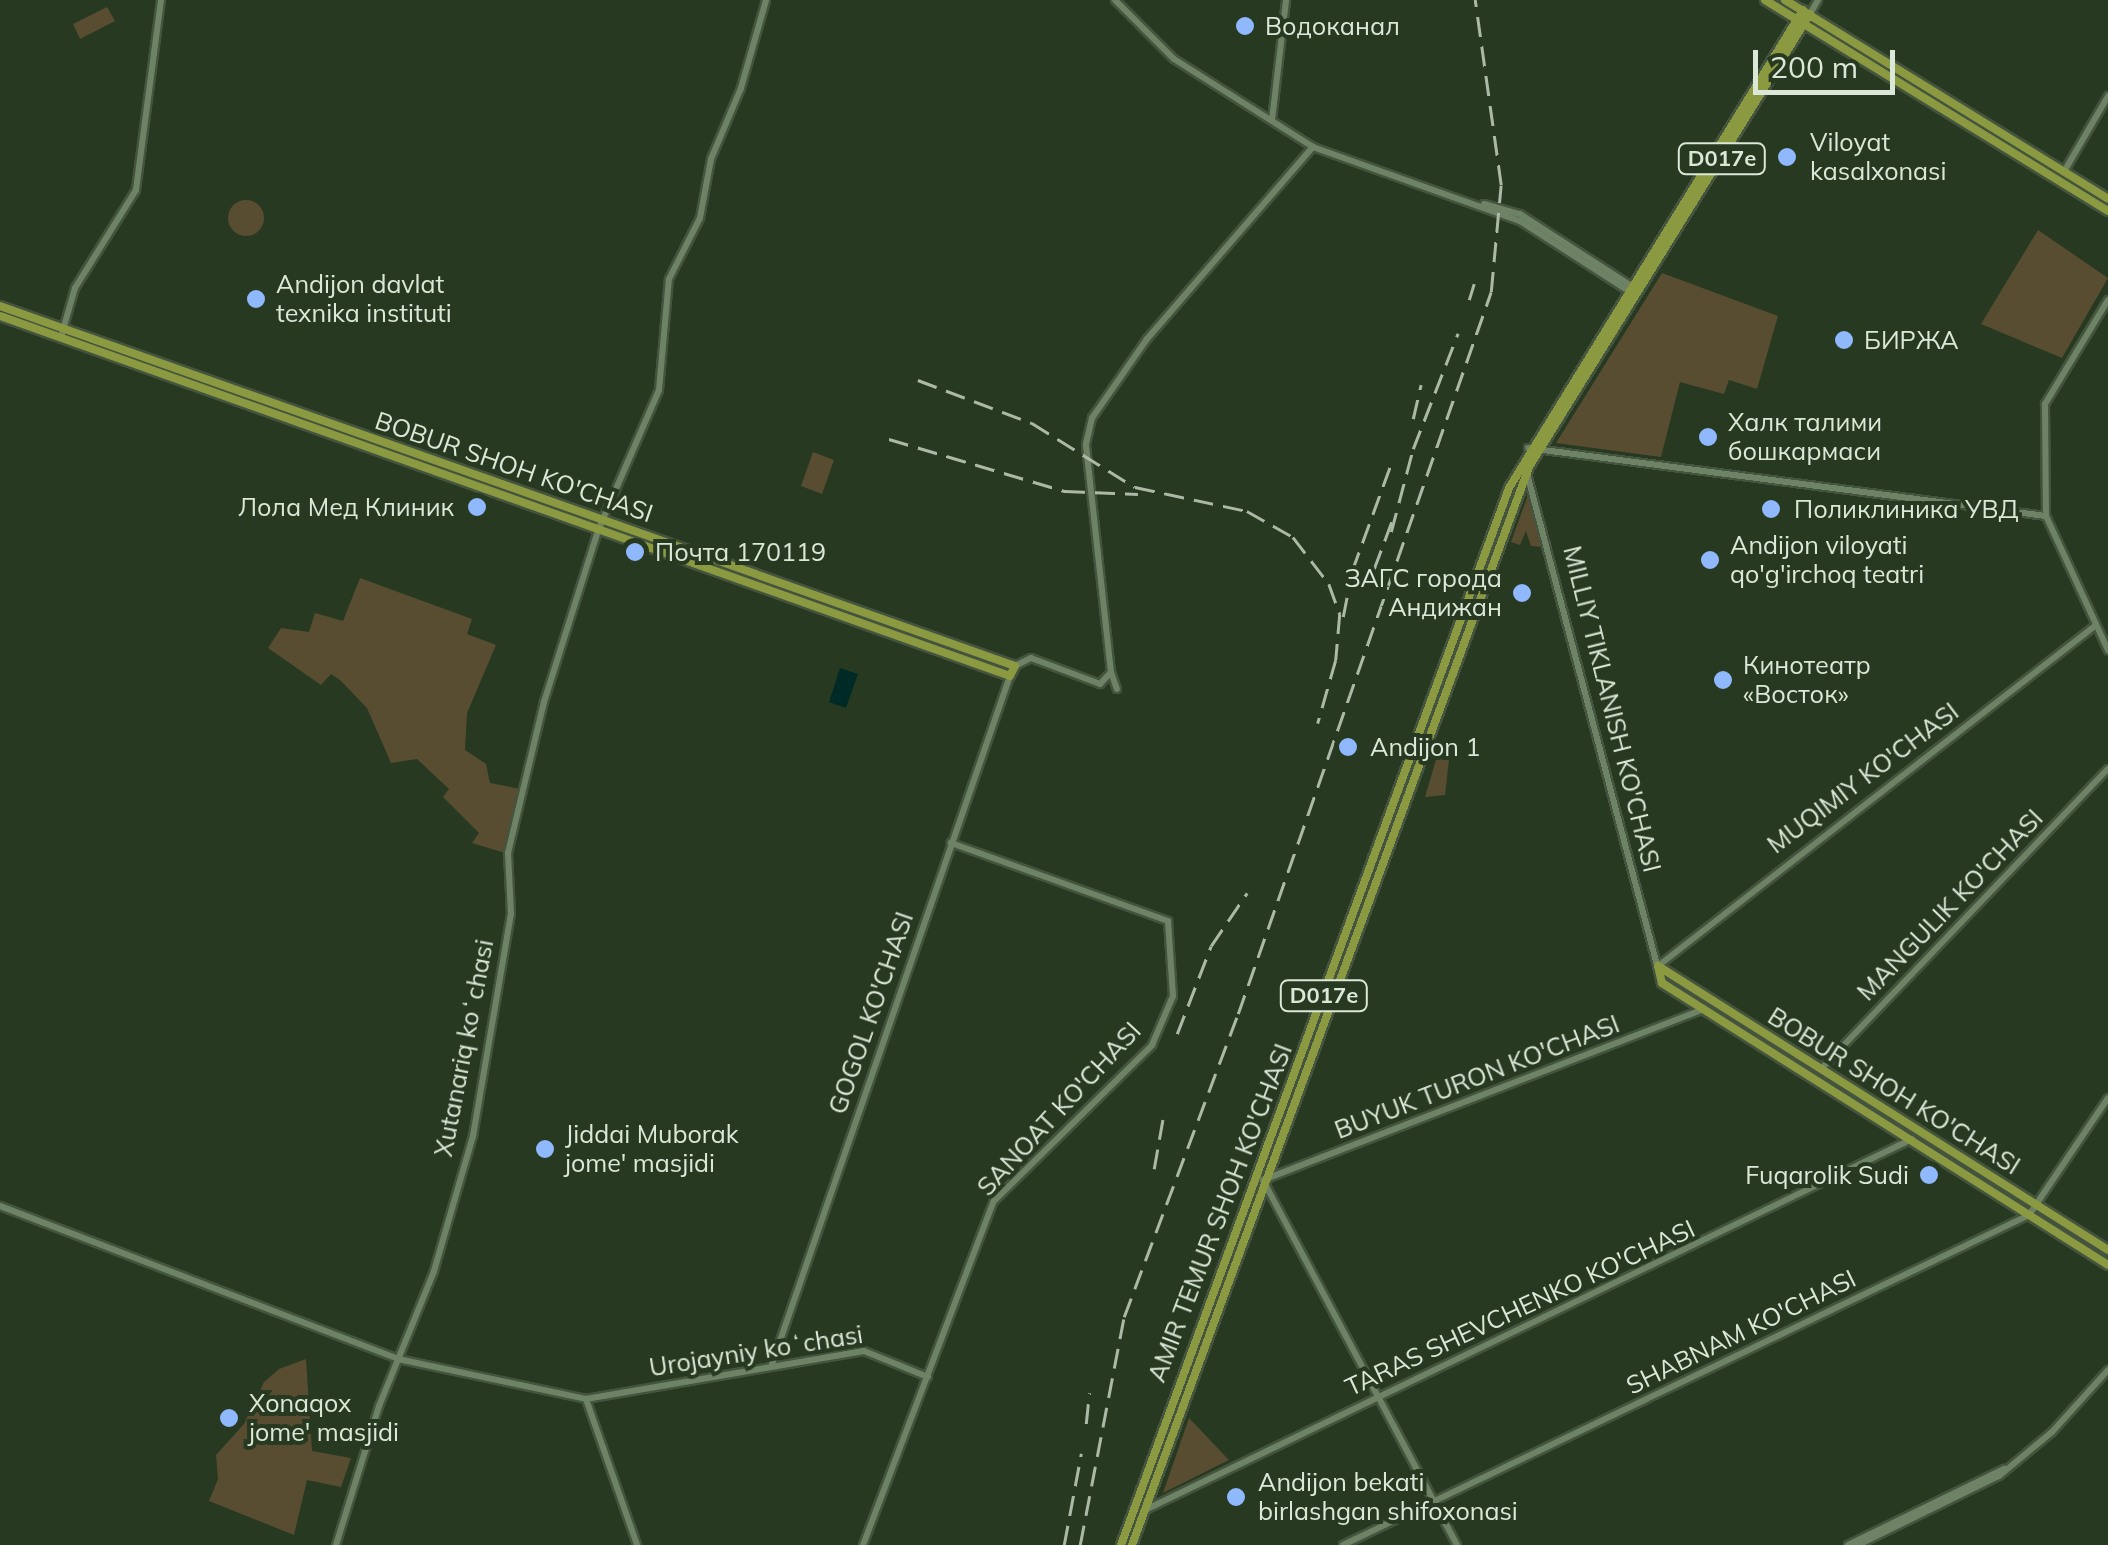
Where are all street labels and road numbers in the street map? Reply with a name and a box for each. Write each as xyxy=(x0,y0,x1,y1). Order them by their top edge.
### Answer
road number: D017e xyxy=(1677,142,1767,176)
street label: BOBUR SHOH KO'CHASI xyxy=(371,405,657,529)
street label: MILLIY TIKLANISH KO'CHASI xyxy=(1557,543,1667,875)
street label: MUQIMIY KO'CHASI xyxy=(1762,696,1964,860)
street label: MANGULIK KO'CHASI xyxy=(1851,803,2049,1007)
street label: GOGOL KO'CHASI xyxy=(822,908,920,1118)
street label: Xutanariq koʻchasi xyxy=(428,937,500,1159)
road number: D017e xyxy=(1279,979,1369,1013)
street label: BOBUR SHOH KO'CHASI xyxy=(1762,1001,2026,1181)
street label: BUYUK TURON KO'CHASI xyxy=(1330,1009,1624,1145)
street label: SANOAT KO'CHASI xyxy=(971,1016,1147,1202)
street label: AMIR TEMUR SHOH KO'CHASI xyxy=(1142,1040,1298,1386)
street label: TARAS SHEVCHENKO KO'CHASI xyxy=(1340,1214,1700,1402)
street label: SHABNAM KO'CHASI xyxy=(1621,1263,1861,1401)
street label: Urоjayniy koʻchasi xyxy=(647,1319,865,1383)

